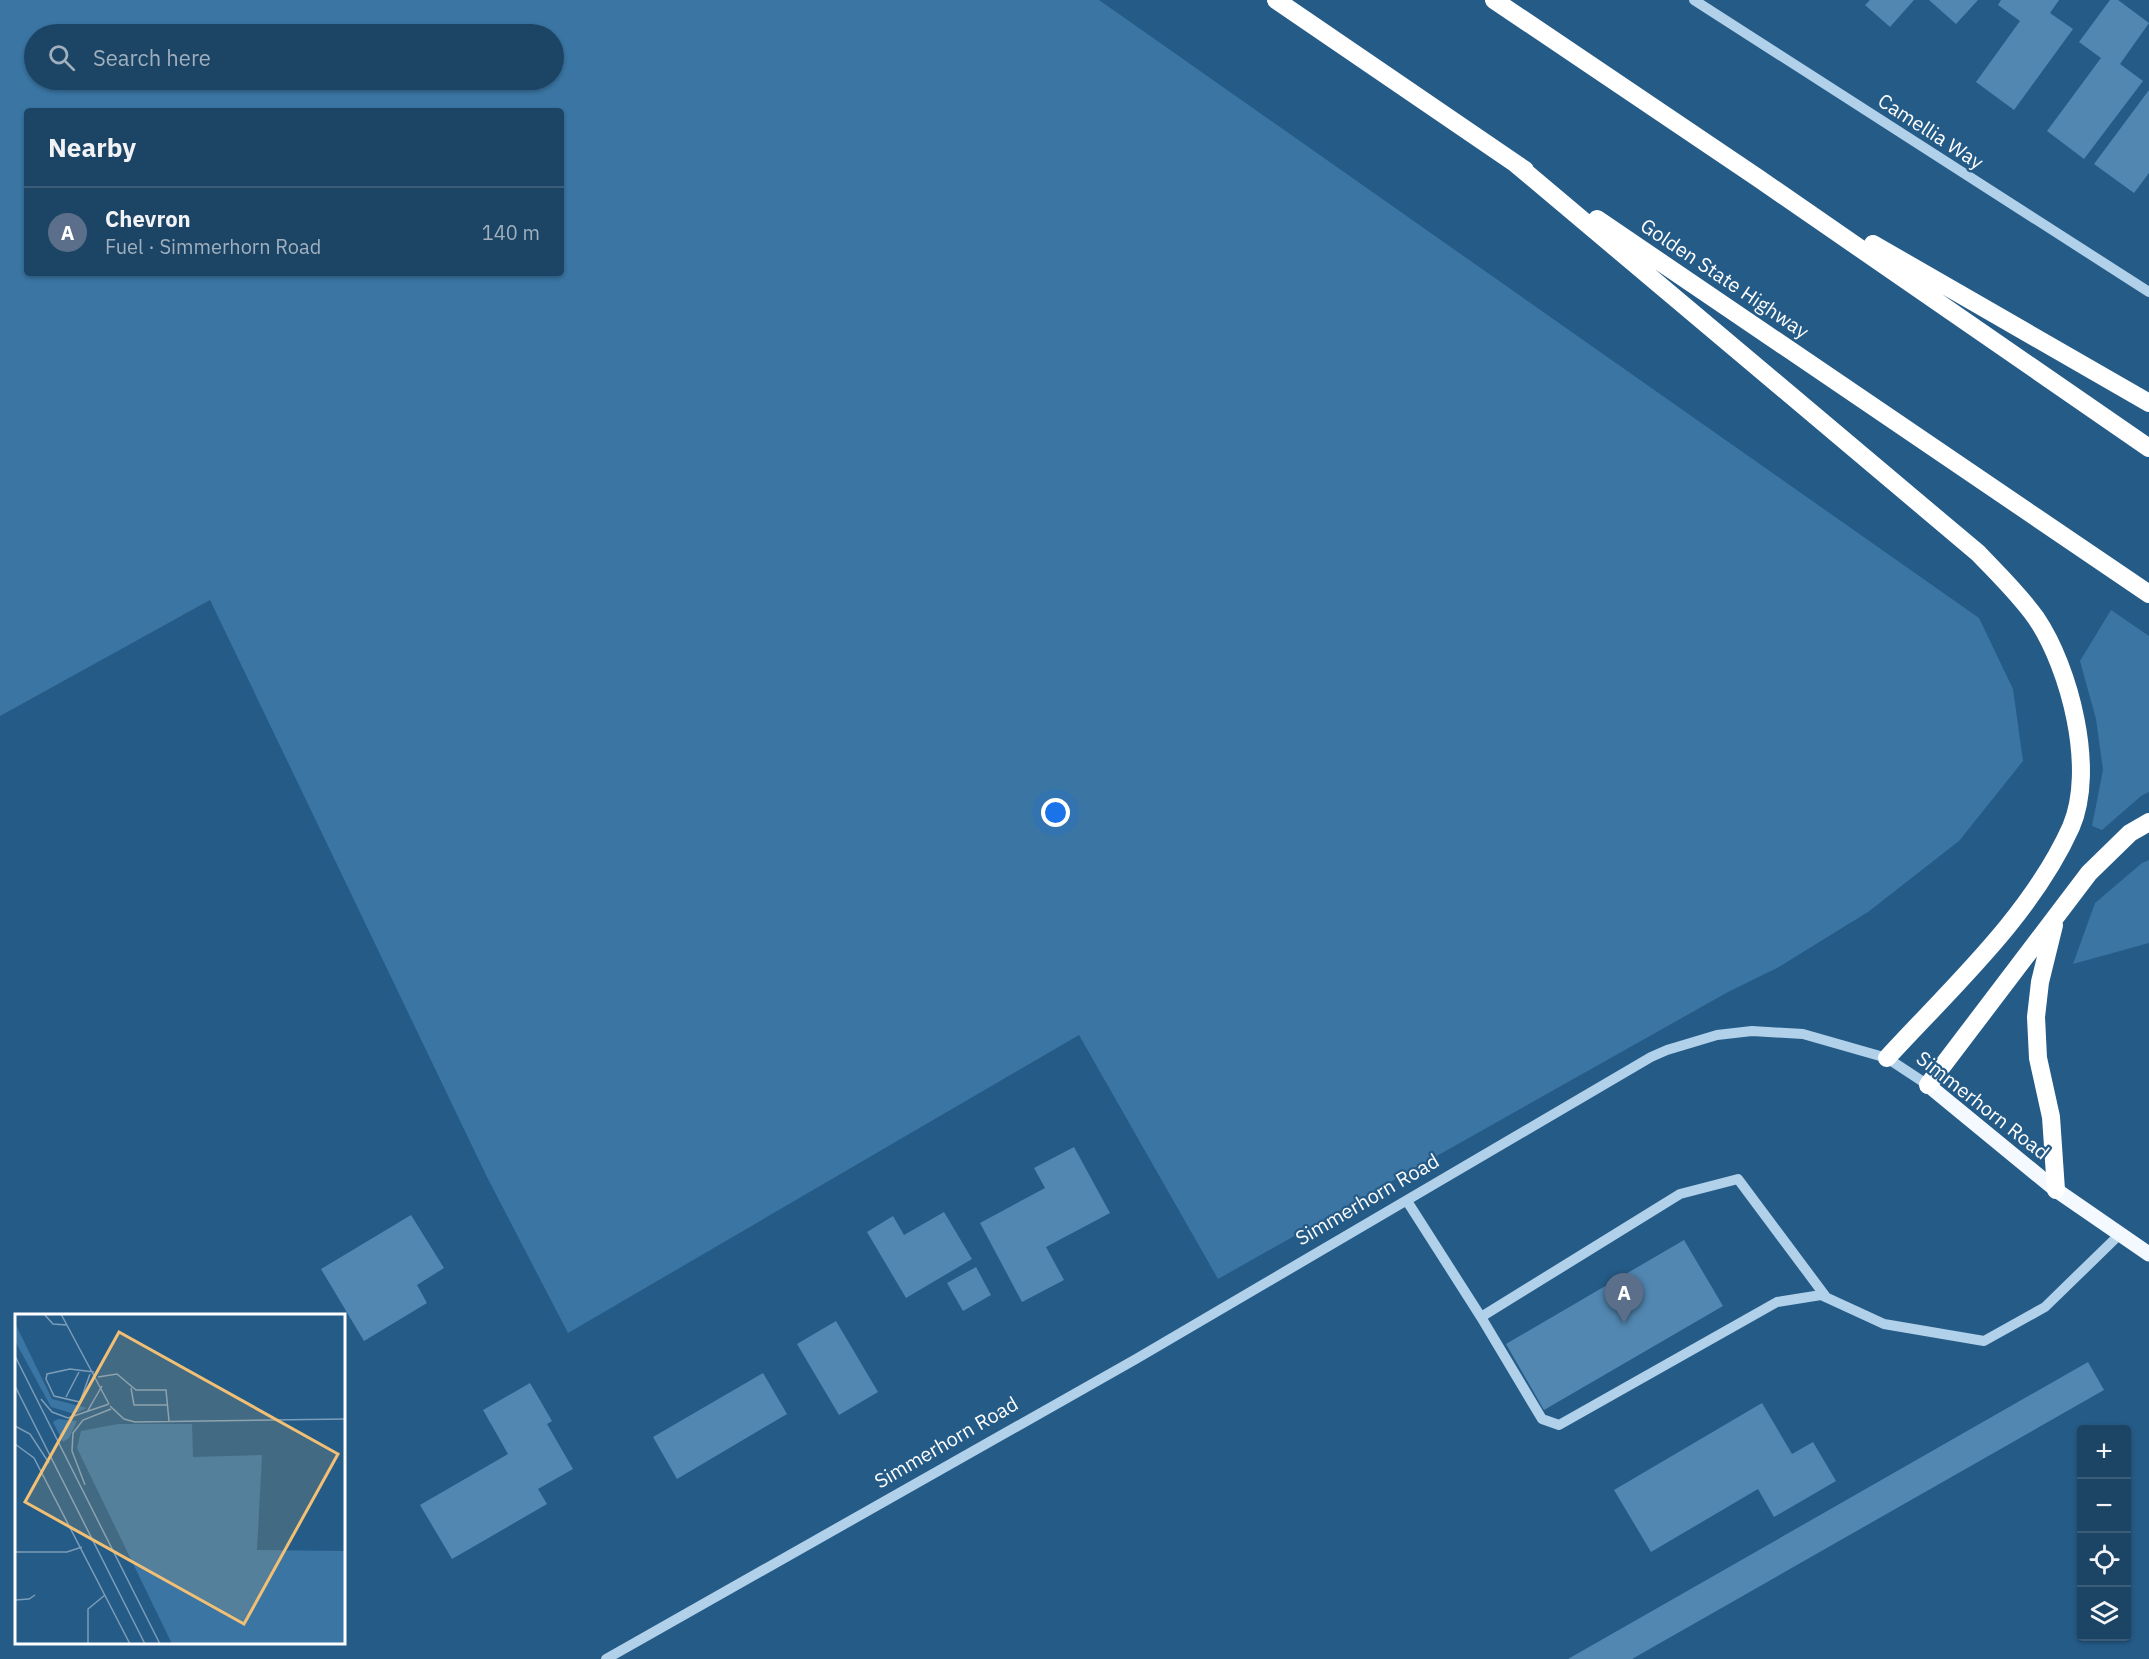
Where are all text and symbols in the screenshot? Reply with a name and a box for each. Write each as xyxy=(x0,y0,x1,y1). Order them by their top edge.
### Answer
search box xyxy=(24,24,564,90)
icon: search xyxy=(45,41,78,74)
text: Search here xyxy=(93,43,211,72)
street label: Camellia Way xyxy=(1873,87,1989,175)
text: Nearby xyxy=(48,130,136,164)
text: Chevron xyxy=(105,204,191,233)
street label: Golden State Highway xyxy=(1635,211,1815,345)
text: A xyxy=(61,219,74,246)
text: 140 m xyxy=(482,219,540,246)
text: Fuel · Simmerhorn Road xyxy=(105,233,321,260)
your location xyxy=(1041,798,1070,827)
street label: Simmerhorn Road xyxy=(1911,1045,2055,1165)
street label: Simmerhorn Road xyxy=(1290,1147,1444,1251)
pin: A xyxy=(1604,1274,1644,1323)
inset map xyxy=(15,1314,345,1644)
street label: Simmerhorn Road xyxy=(869,1390,1023,1494)
map controls xyxy=(2077,1425,2131,1641)
button: + xyxy=(2077,1425,2131,1479)
button: − xyxy=(2077,1479,2131,1533)
button: locate xyxy=(2077,1533,2131,1587)
button: layers xyxy=(2077,1587,2131,1641)

